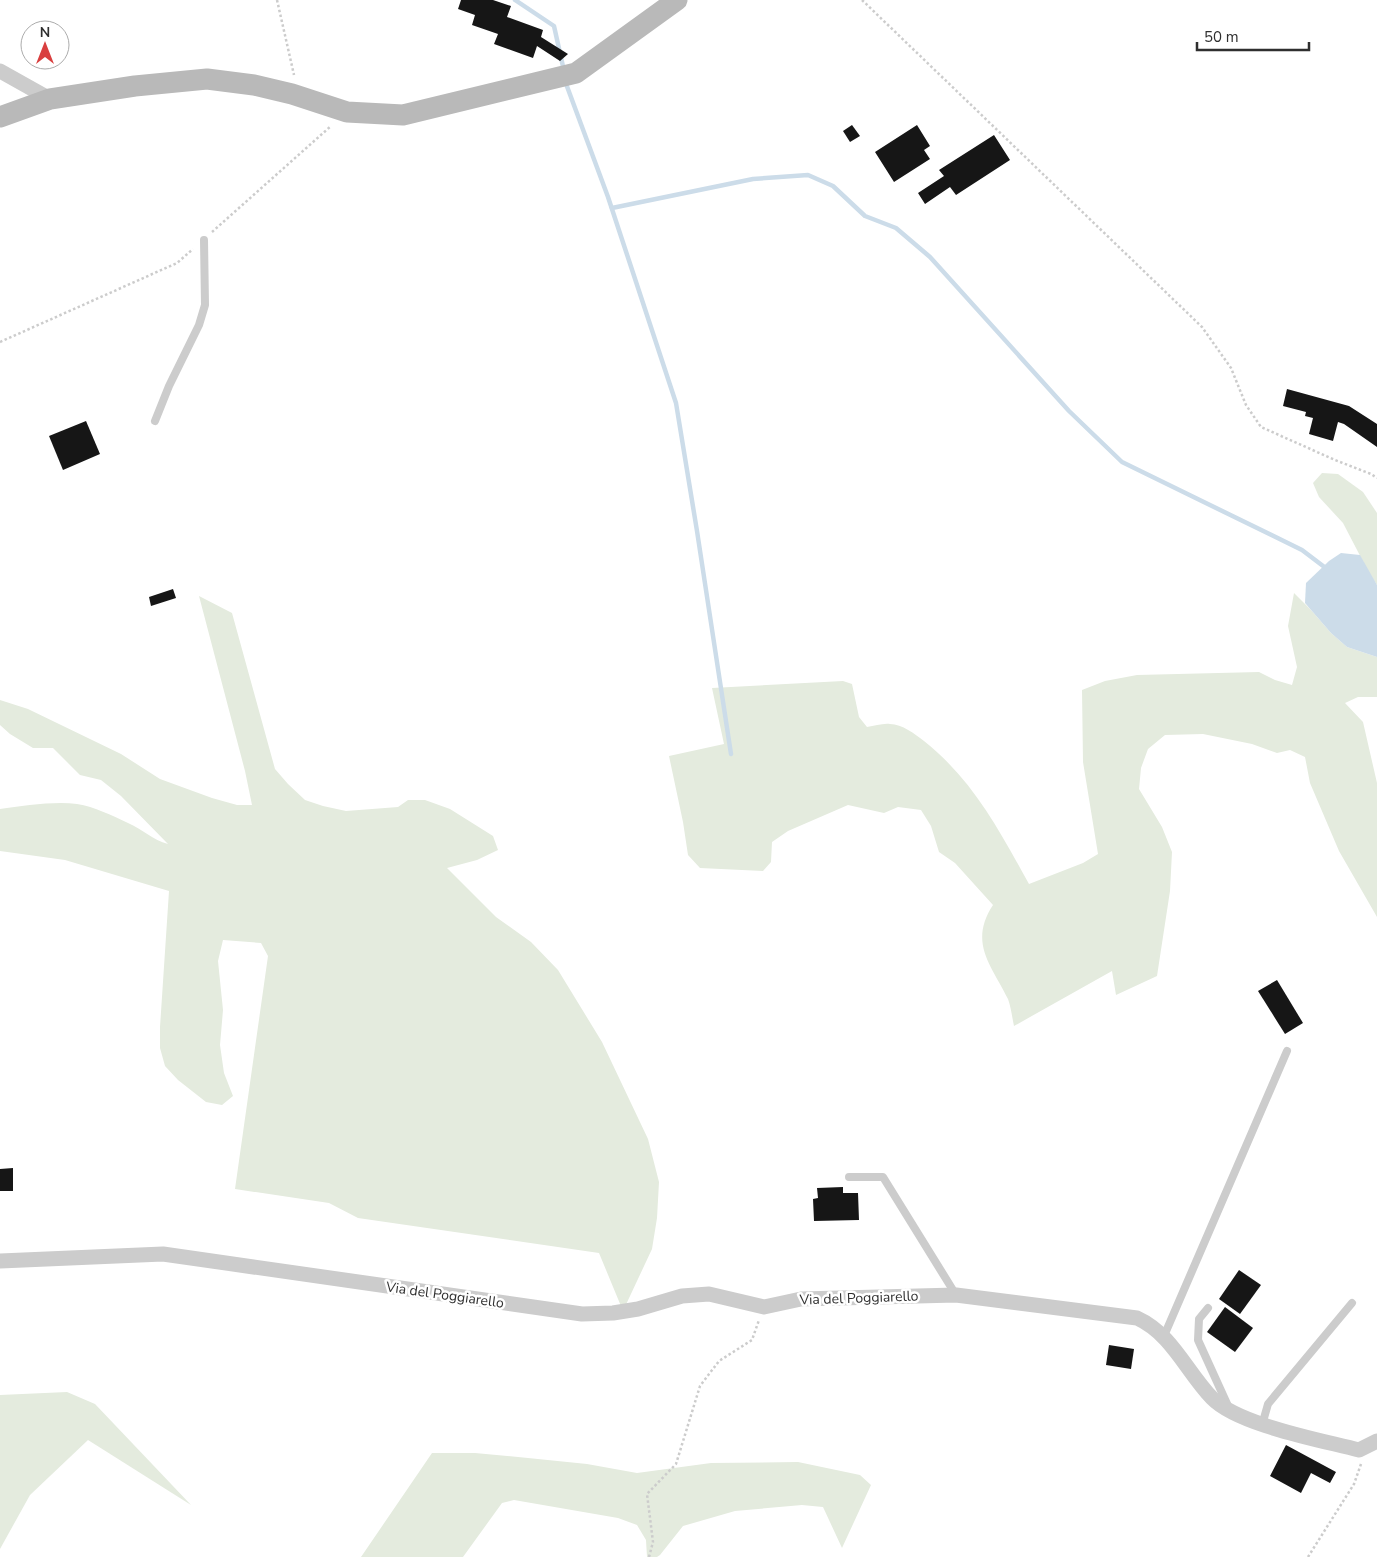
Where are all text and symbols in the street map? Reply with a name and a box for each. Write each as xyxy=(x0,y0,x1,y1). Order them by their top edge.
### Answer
north arrow xyxy=(20,20,70,70)
scale bar xyxy=(1197,20,1310,52)
text: N xyxy=(40,23,50,42)
text: 50 m xyxy=(1204,27,1239,47)
street label: Via del Poggiarello xyxy=(384,1277,505,1313)
street label: Via del Poggiarello xyxy=(798,1286,919,1310)

